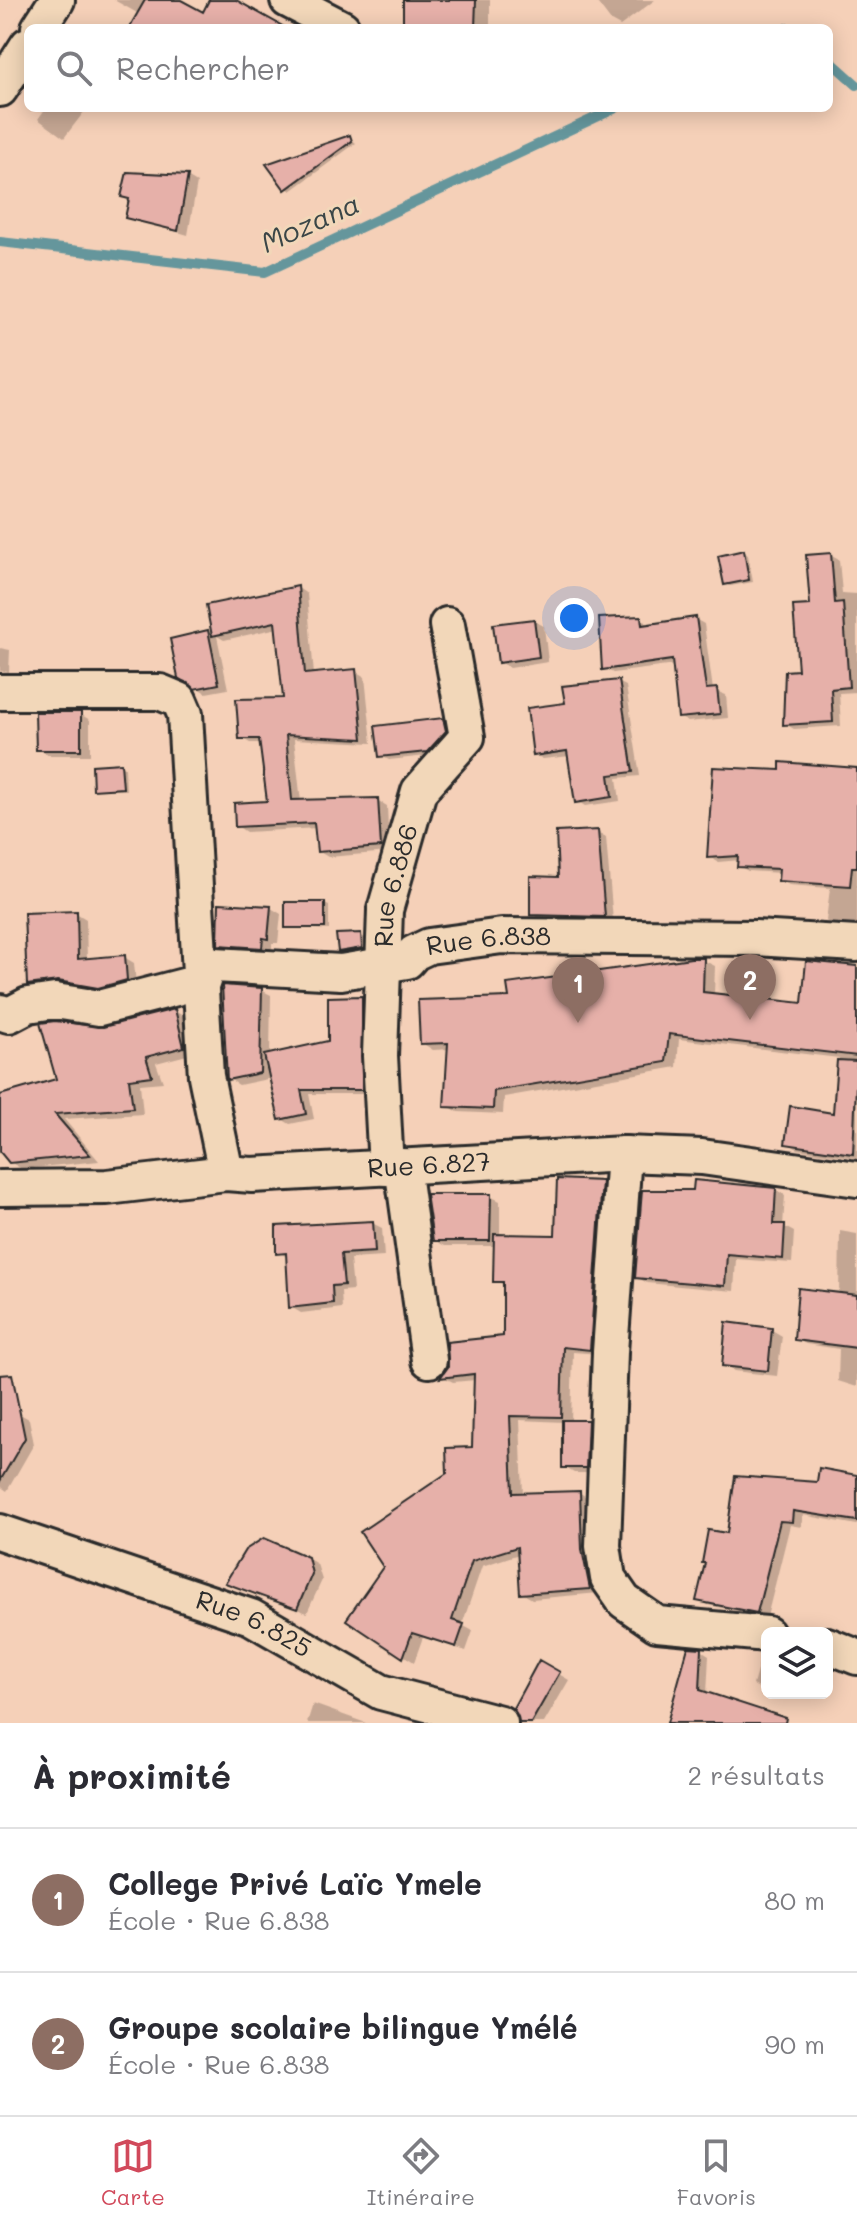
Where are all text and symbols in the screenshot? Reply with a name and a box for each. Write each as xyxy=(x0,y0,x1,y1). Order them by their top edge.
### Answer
search box xyxy=(24,24,833,112)
icon: search xyxy=(52,46,96,90)
text: Rechercher xyxy=(116,48,290,88)
water label: Mozana xyxy=(254,184,365,260)
your location xyxy=(554,598,594,638)
street label: Rue 6.886 xyxy=(366,820,425,948)
street label: Rue 6.838 xyxy=(424,918,551,962)
pin: 2 xyxy=(724,954,776,1020)
pin: 1 xyxy=(552,957,604,1023)
street label: Rue 6.827 xyxy=(366,1144,491,1184)
street label: Rue 6.825 xyxy=(192,1582,318,1664)
map controls xyxy=(761,1627,833,1699)
button: layers xyxy=(761,1627,833,1699)
text: À proximité xyxy=(32,1753,231,1798)
text: 2 résultats xyxy=(687,1758,825,1792)
text: College Privé Laïc Ymele xyxy=(108,1863,482,1903)
text: 1 xyxy=(52,1883,64,1917)
text: 80 m xyxy=(764,1883,825,1917)
text: École · Rue 6.838 xyxy=(108,1903,330,1937)
text: Groupe scolaire bilingue Ymélé xyxy=(108,2007,578,2047)
text: 2 xyxy=(51,2027,65,2061)
text: 90 m xyxy=(765,2027,825,2061)
text: École · Rue 6.838 xyxy=(108,2047,330,2081)
tab: Carte xyxy=(101,2134,165,2211)
tab: Itinéraire xyxy=(367,2134,475,2211)
tab: Favoris xyxy=(677,2134,756,2211)

